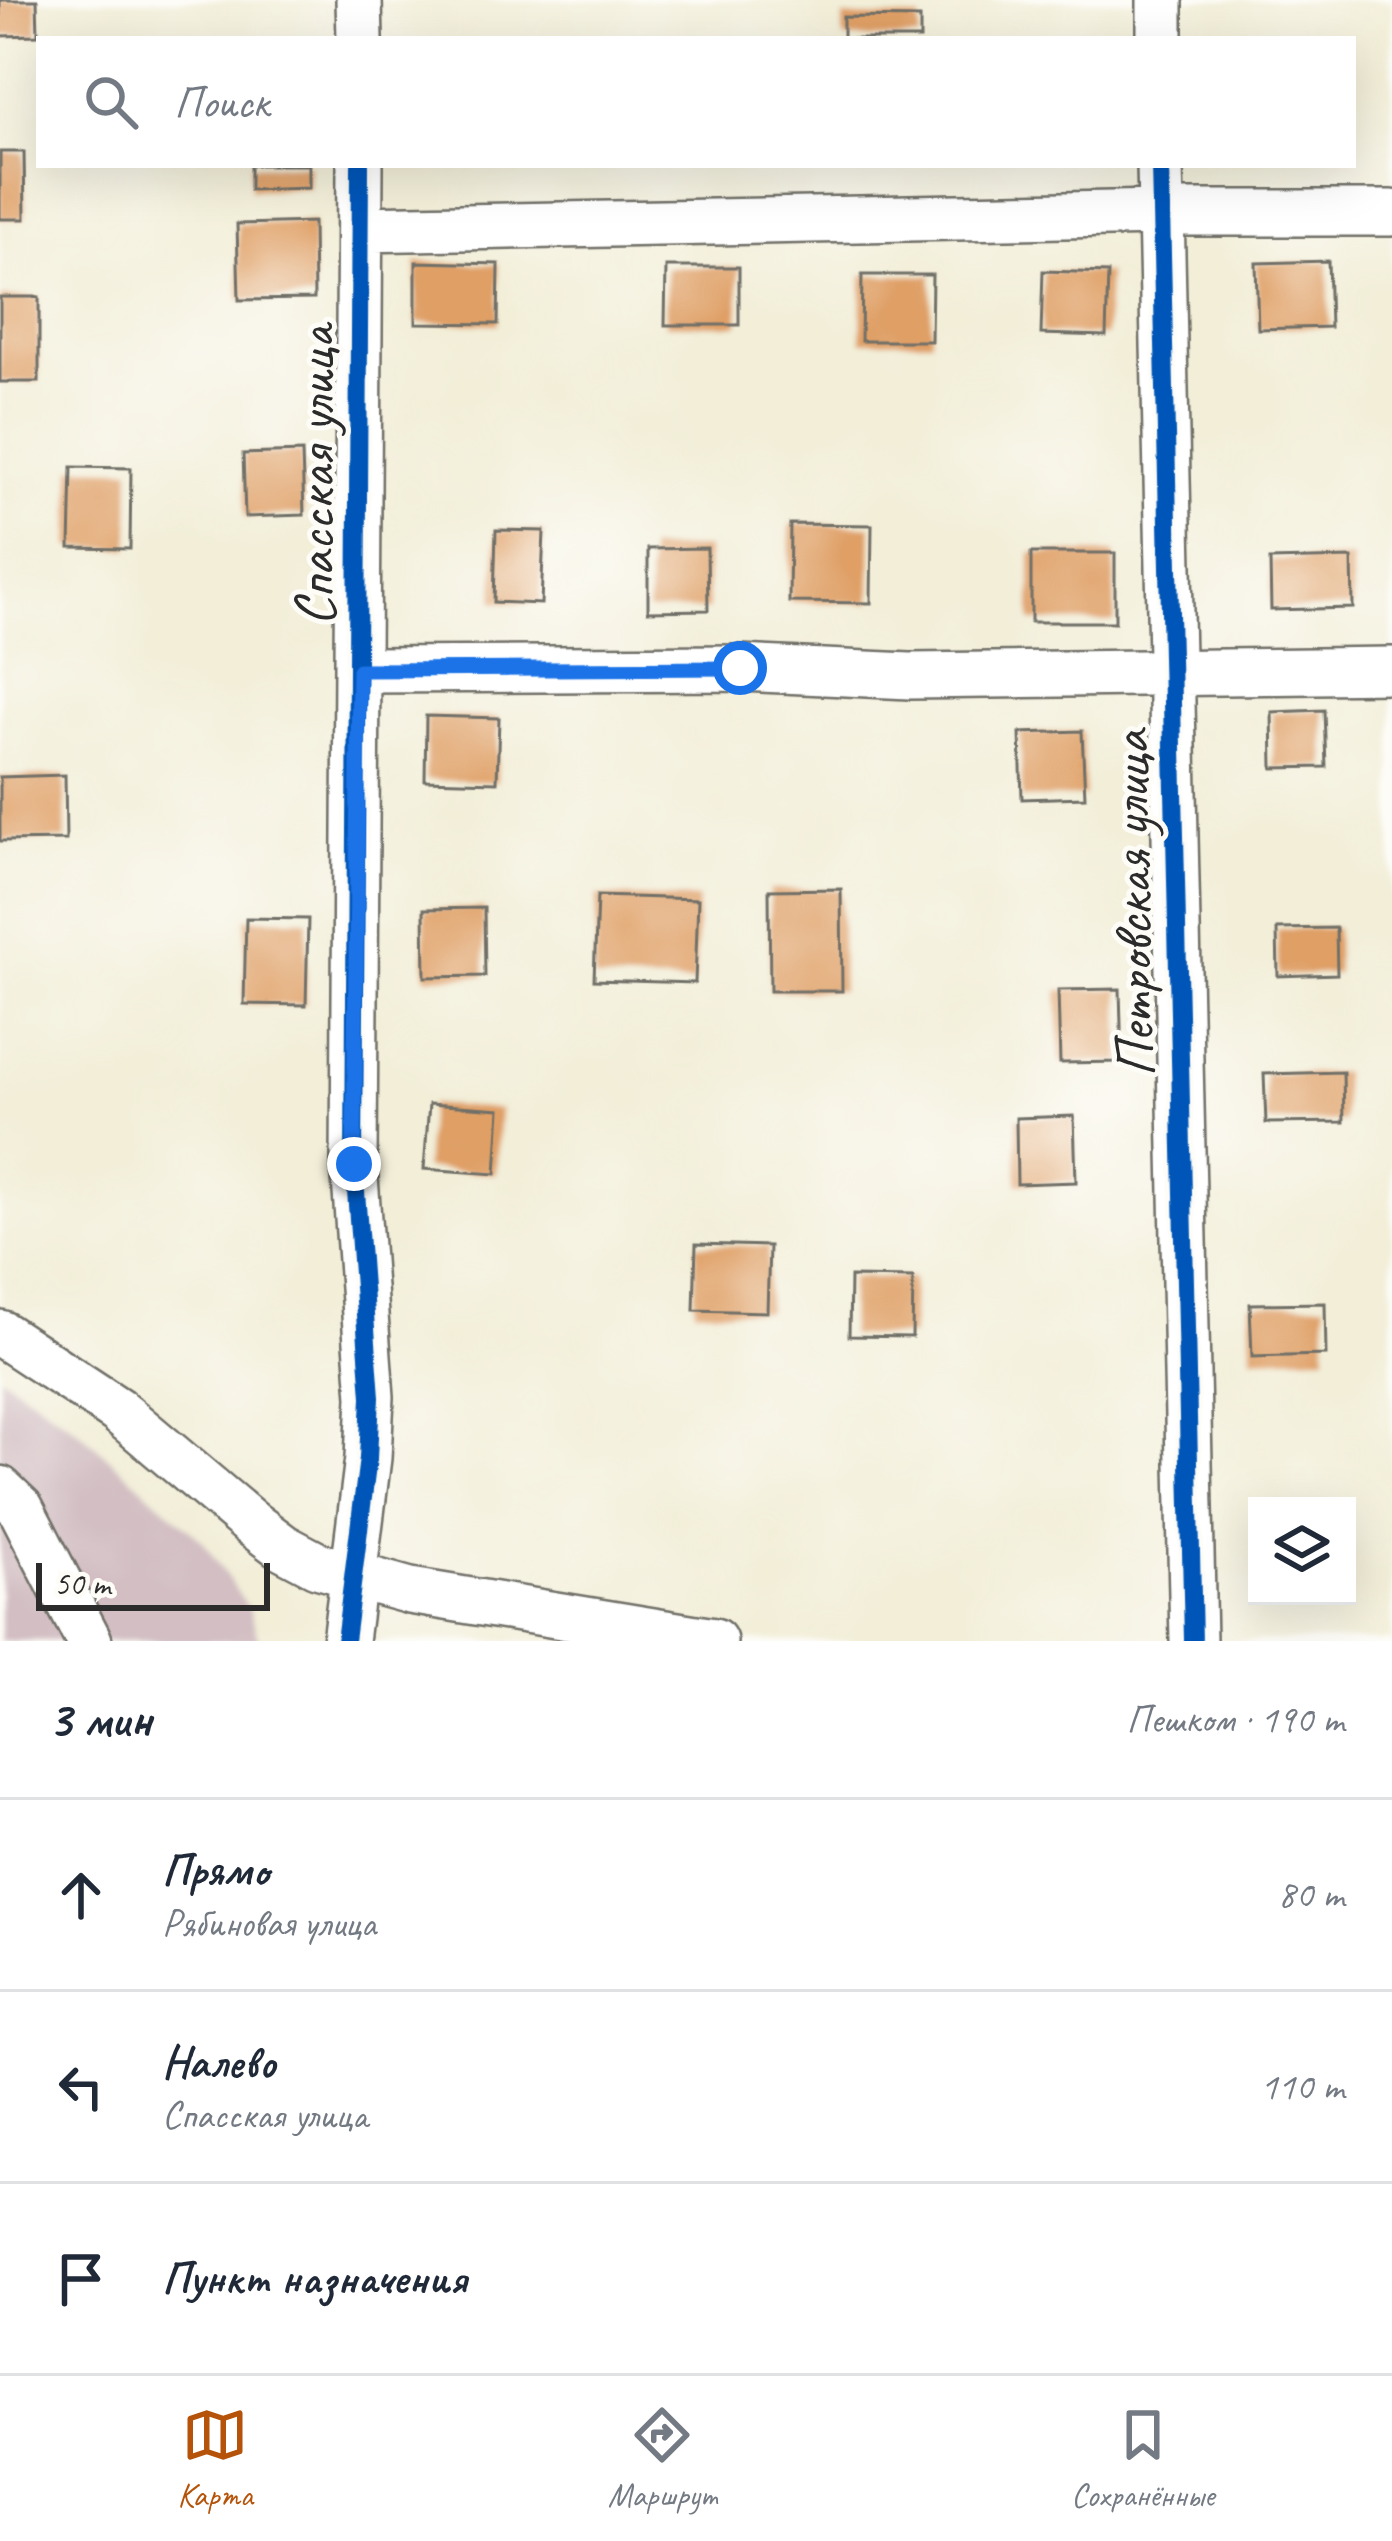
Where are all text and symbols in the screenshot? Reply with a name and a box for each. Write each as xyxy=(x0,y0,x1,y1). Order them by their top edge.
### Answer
search box xyxy=(36,36,1356,168)
icon: search xyxy=(78,69,144,135)
text: Поиск xyxy=(174,74,269,131)
street label: Спасская улица xyxy=(279,321,351,626)
route start xyxy=(713,641,767,695)
street label: Петровская улица xyxy=(1093,726,1171,1078)
route end xyxy=(327,1137,381,1191)
map controls xyxy=(1248,1497,1356,1605)
button: layers xyxy=(1248,1497,1356,1605)
scale bar xyxy=(36,1557,270,1610)
text: 50 m xyxy=(54,1563,110,1605)
text: 3 мин xyxy=(48,1687,152,1751)
text: Пешком · 190 m xyxy=(1126,1695,1344,1744)
text: Прямо xyxy=(162,1842,269,1899)
icon: ahead xyxy=(48,1862,114,1928)
text: 80 m xyxy=(1278,1870,1344,1919)
text: Рябиновая улица xyxy=(162,1899,376,1948)
text: Налево xyxy=(162,2034,276,2091)
icon: left xyxy=(48,2054,114,2120)
text: 110 m xyxy=(1260,2062,1344,2111)
text: Спасская улица xyxy=(162,2091,367,2140)
icon: arrive xyxy=(48,2246,114,2312)
text: Пункт назначения xyxy=(162,2250,467,2307)
tab: Карта xyxy=(177,2402,253,2516)
tab: Маршрут xyxy=(608,2402,717,2516)
tab: Сохранённые xyxy=(1071,2402,1215,2516)

